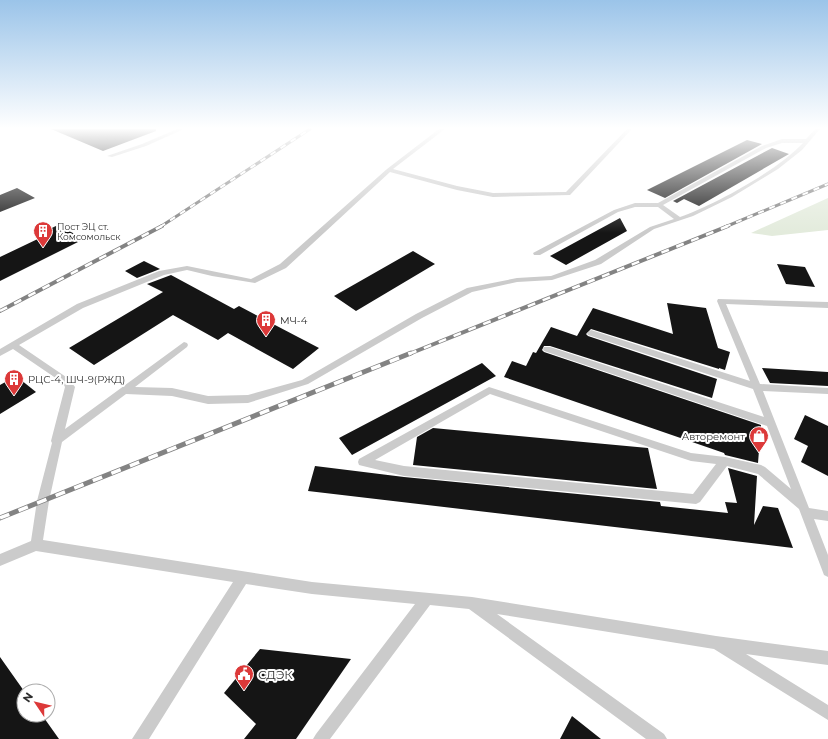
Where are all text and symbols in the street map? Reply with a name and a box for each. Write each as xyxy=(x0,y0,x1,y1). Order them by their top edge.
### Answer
building icon: Пост ЭЦ ст. Комсомольск xyxy=(32,220,54,248)
place label: Пост ЭЦ ст. Комсомольск xyxy=(57,221,121,242)
building icon: МЧ-4 xyxy=(255,309,277,337)
place label: МЧ-4 xyxy=(280,314,308,327)
building icon: РЦС-4, ШЧ-9(РЖД) xyxy=(3,368,25,396)
place label: РЦС-4, ШЧ-9(РЖД) xyxy=(28,373,125,386)
shop icon: Авторемонт xyxy=(748,425,770,453)
place label: Авторемонт xyxy=(682,430,745,443)
public building icon: СДЭК xyxy=(233,663,255,691)
place label: СДЭК xyxy=(258,667,293,682)
north arrow xyxy=(16,683,56,723)
text: N xyxy=(20,690,36,705)

